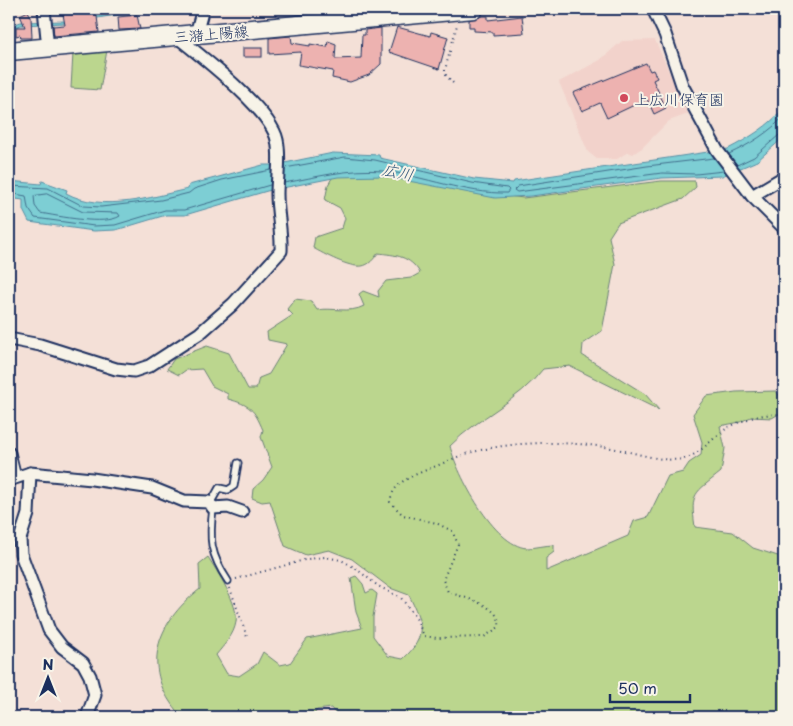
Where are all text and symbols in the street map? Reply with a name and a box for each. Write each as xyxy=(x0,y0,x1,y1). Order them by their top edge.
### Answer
street label: 三潴上陽線 xyxy=(173,18,249,48)
place label: 上広川保育園 xyxy=(634,87,724,110)
marker: 上広川保育園 xyxy=(618,92,630,104)
water label: 広川 xyxy=(380,156,416,186)
north arrow xyxy=(22,654,72,704)
text: N xyxy=(42,654,54,675)
scale bar xyxy=(610,671,690,703)
text: 50 m xyxy=(618,676,657,699)

